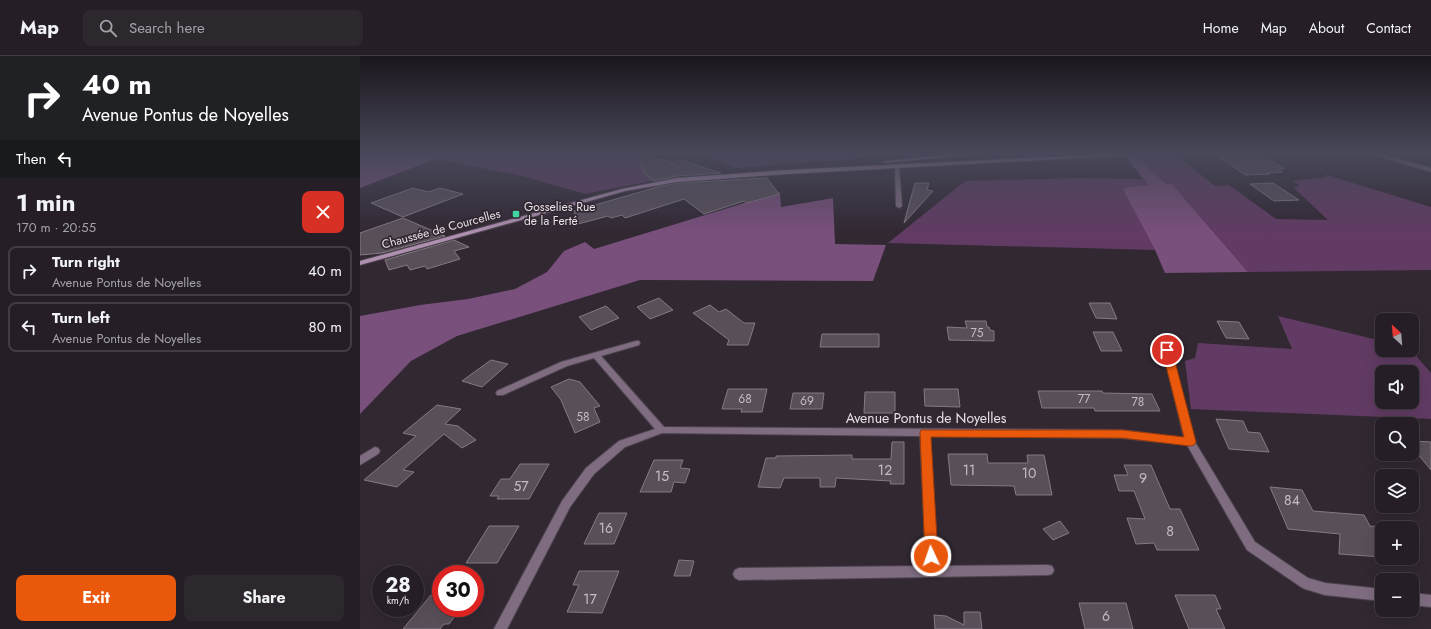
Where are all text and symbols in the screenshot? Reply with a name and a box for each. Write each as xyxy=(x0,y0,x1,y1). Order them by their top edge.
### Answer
search box xyxy=(83,10,363,46)
text: Map xyxy=(20,14,59,41)
icon: search xyxy=(97,17,119,39)
text: Search here xyxy=(129,17,205,39)
text: Home xyxy=(1203,18,1239,38)
text: Map xyxy=(1261,18,1287,38)
text: About xyxy=(1309,18,1344,38)
text: Contact xyxy=(1366,18,1411,38)
text: 40 m xyxy=(82,64,151,105)
icon: right xyxy=(16,72,68,124)
text: Avenue Pontus de Noyelles xyxy=(82,102,289,128)
text: Then xyxy=(16,148,46,170)
icon: left xyxy=(54,148,76,170)
text: 1 min xyxy=(16,185,76,220)
button: close xyxy=(302,191,344,233)
place label: Gosselies Rue de la Ferté xyxy=(524,198,595,230)
street label: Chaussée de Courcelles xyxy=(380,204,503,254)
marker: Gosselies Rue de la Ferté xyxy=(511,209,521,219)
text: 170 m · 20:55 xyxy=(16,218,96,237)
text: Turn right xyxy=(52,251,120,273)
icon: right xyxy=(18,260,40,282)
text: 40 m xyxy=(308,260,342,282)
text: Avenue Pontus de Noyelles xyxy=(52,273,201,292)
text: Turn left xyxy=(52,307,110,329)
north arrow xyxy=(1375,313,1419,357)
map controls xyxy=(1375,313,1419,617)
icon: left xyxy=(18,316,40,338)
text: 80 m xyxy=(309,316,342,338)
house number: 75 xyxy=(970,324,984,342)
text: Avenue Pontus de Noyelles xyxy=(52,329,201,348)
pin xyxy=(1150,333,1184,367)
icon: arrive xyxy=(1156,339,1178,361)
button: sound xyxy=(1375,365,1419,409)
house number: 68 xyxy=(738,390,752,408)
house number: 77 xyxy=(1078,390,1091,408)
house number: 69 xyxy=(800,392,814,410)
house number: 78 xyxy=(1132,393,1144,411)
house number: 58 xyxy=(576,408,590,426)
street label: Avenue Pontus de Noyelles xyxy=(846,408,1007,428)
button: search xyxy=(1375,417,1419,461)
house number: 12 xyxy=(878,460,892,480)
house number: 11 xyxy=(963,460,975,480)
house number: 10 xyxy=(1022,463,1036,483)
house number: 15 xyxy=(655,466,669,486)
house number: 9 xyxy=(1139,468,1147,488)
button: layers xyxy=(1375,469,1419,513)
house number: 57 xyxy=(513,476,529,496)
house number: 84 xyxy=(1284,490,1300,510)
house number: 16 xyxy=(599,518,613,538)
house number: 8 xyxy=(1166,521,1174,541)
button: + xyxy=(1375,521,1419,565)
position arrow xyxy=(910,535,952,577)
speed limit sign: 30 xyxy=(432,565,484,617)
text: 28 xyxy=(385,571,411,600)
button: − xyxy=(1375,573,1419,617)
button: Exit xyxy=(16,575,176,621)
button: Share xyxy=(184,575,344,621)
house number: 17 xyxy=(583,589,597,609)
text: km/h xyxy=(387,593,409,608)
house number: 6 xyxy=(1102,606,1110,626)

